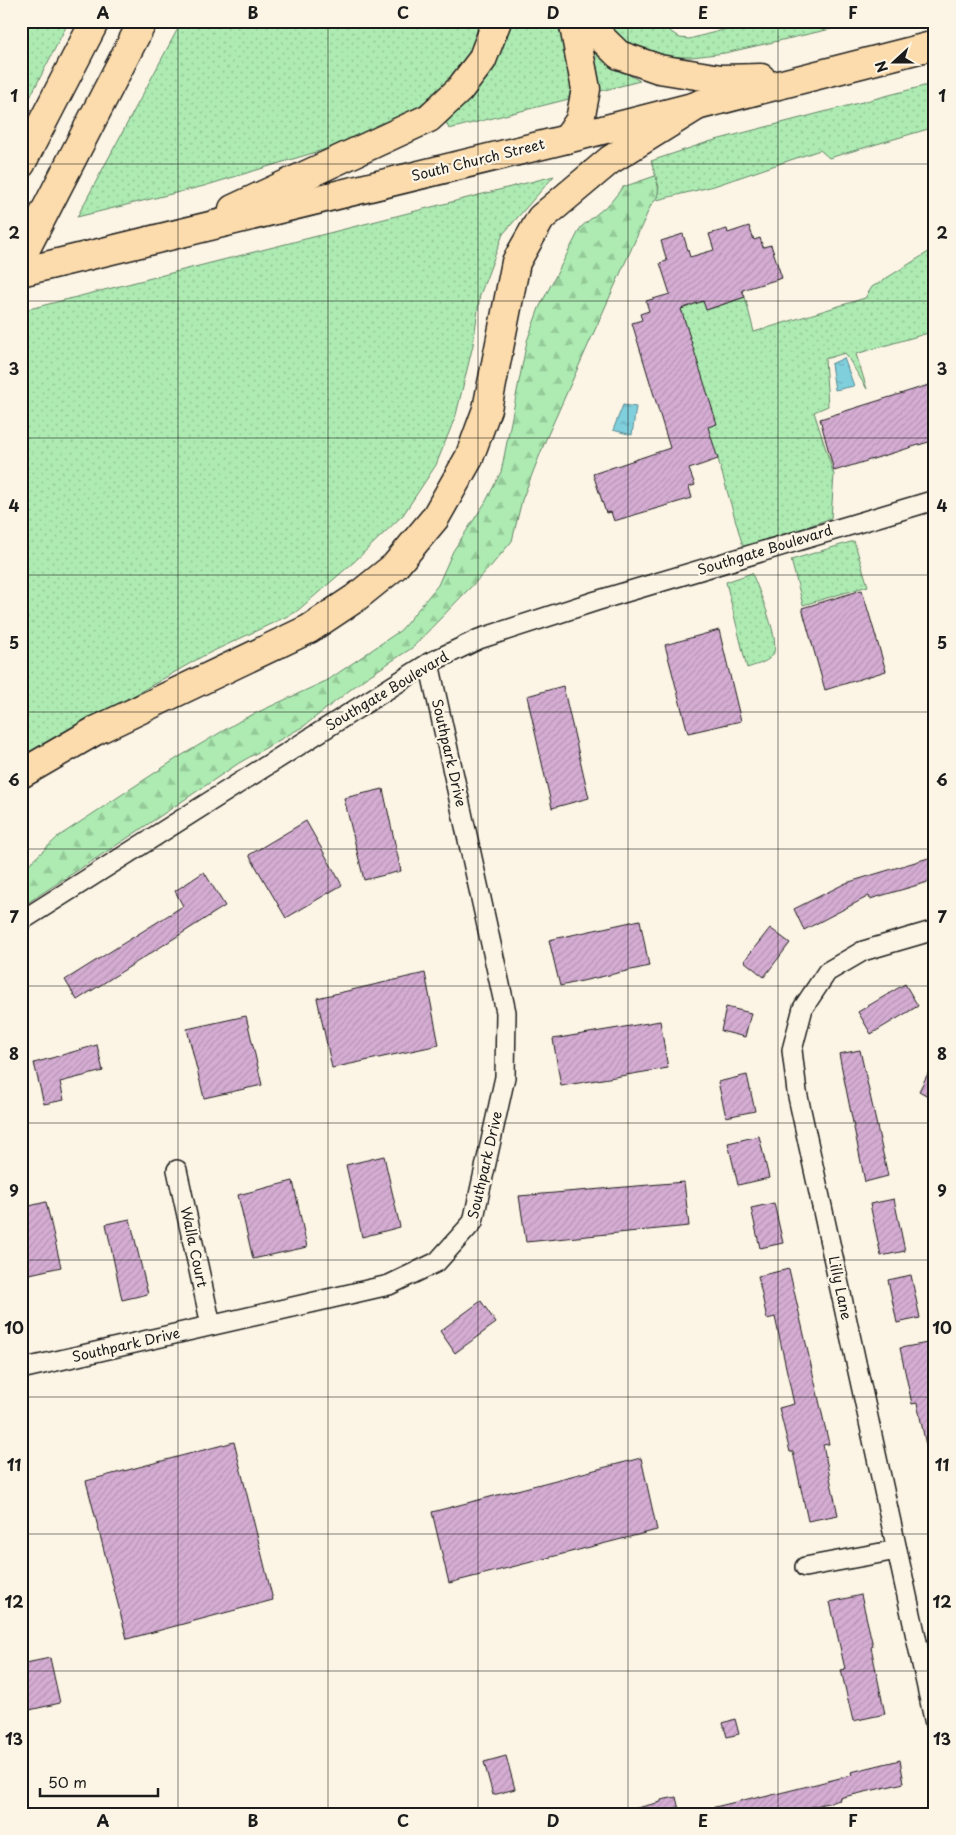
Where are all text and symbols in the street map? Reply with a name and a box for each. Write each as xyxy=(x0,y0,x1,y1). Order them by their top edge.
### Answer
text: A xyxy=(97,0,110,24)
text: B xyxy=(248,0,259,24)
text: C xyxy=(397,0,409,24)
text: D xyxy=(547,0,559,24)
text: E xyxy=(698,0,708,24)
text: F xyxy=(848,0,858,24)
north arrow xyxy=(868,38,918,88)
text: N xyxy=(870,58,893,76)
text: 1 xyxy=(10,83,18,107)
text: 1 xyxy=(938,83,946,107)
street label: South Church Street xyxy=(409,133,547,186)
text: 2 xyxy=(8,220,20,244)
text: 2 xyxy=(936,220,948,244)
text: 3 xyxy=(9,356,19,380)
text: 3 xyxy=(937,356,947,380)
text: 4 xyxy=(9,493,20,517)
text: 4 xyxy=(937,493,948,517)
street label: Southgate Boulevard xyxy=(695,519,835,580)
text: 5 xyxy=(9,630,19,654)
text: 5 xyxy=(937,630,947,654)
street label: Southgate Boulevard xyxy=(321,645,452,736)
street label: Southpark Drive xyxy=(427,697,472,809)
text: 6 xyxy=(8,767,20,791)
text: 6 xyxy=(936,767,948,791)
text: 7 xyxy=(9,904,19,928)
text: 7 xyxy=(937,904,947,928)
text: 8 xyxy=(9,1041,19,1065)
text: 8 xyxy=(937,1041,947,1065)
street label: Southpark Drive xyxy=(462,1109,507,1221)
text: 9 xyxy=(9,1178,19,1202)
text: 9 xyxy=(937,1178,947,1202)
street label: Walla Court xyxy=(176,1205,213,1289)
street label: Lilly Lane xyxy=(823,1254,858,1322)
text: 10 xyxy=(4,1315,24,1339)
text: 10 xyxy=(932,1315,952,1339)
street label: Southpark Drive xyxy=(70,1322,182,1367)
text: 11 xyxy=(7,1452,21,1476)
text: 11 xyxy=(935,1452,949,1476)
text: 12 xyxy=(5,1589,23,1613)
text: 12 xyxy=(933,1589,951,1613)
text: 13 xyxy=(5,1726,23,1750)
text: 13 xyxy=(933,1726,951,1750)
scale bar xyxy=(40,1765,158,1797)
text: 50 m xyxy=(48,1770,87,1793)
text: A xyxy=(97,1808,110,1832)
text: B xyxy=(248,1808,259,1832)
text: C xyxy=(397,1808,409,1832)
text: D xyxy=(547,1808,559,1832)
text: E xyxy=(698,1808,708,1832)
text: F xyxy=(848,1808,858,1832)

